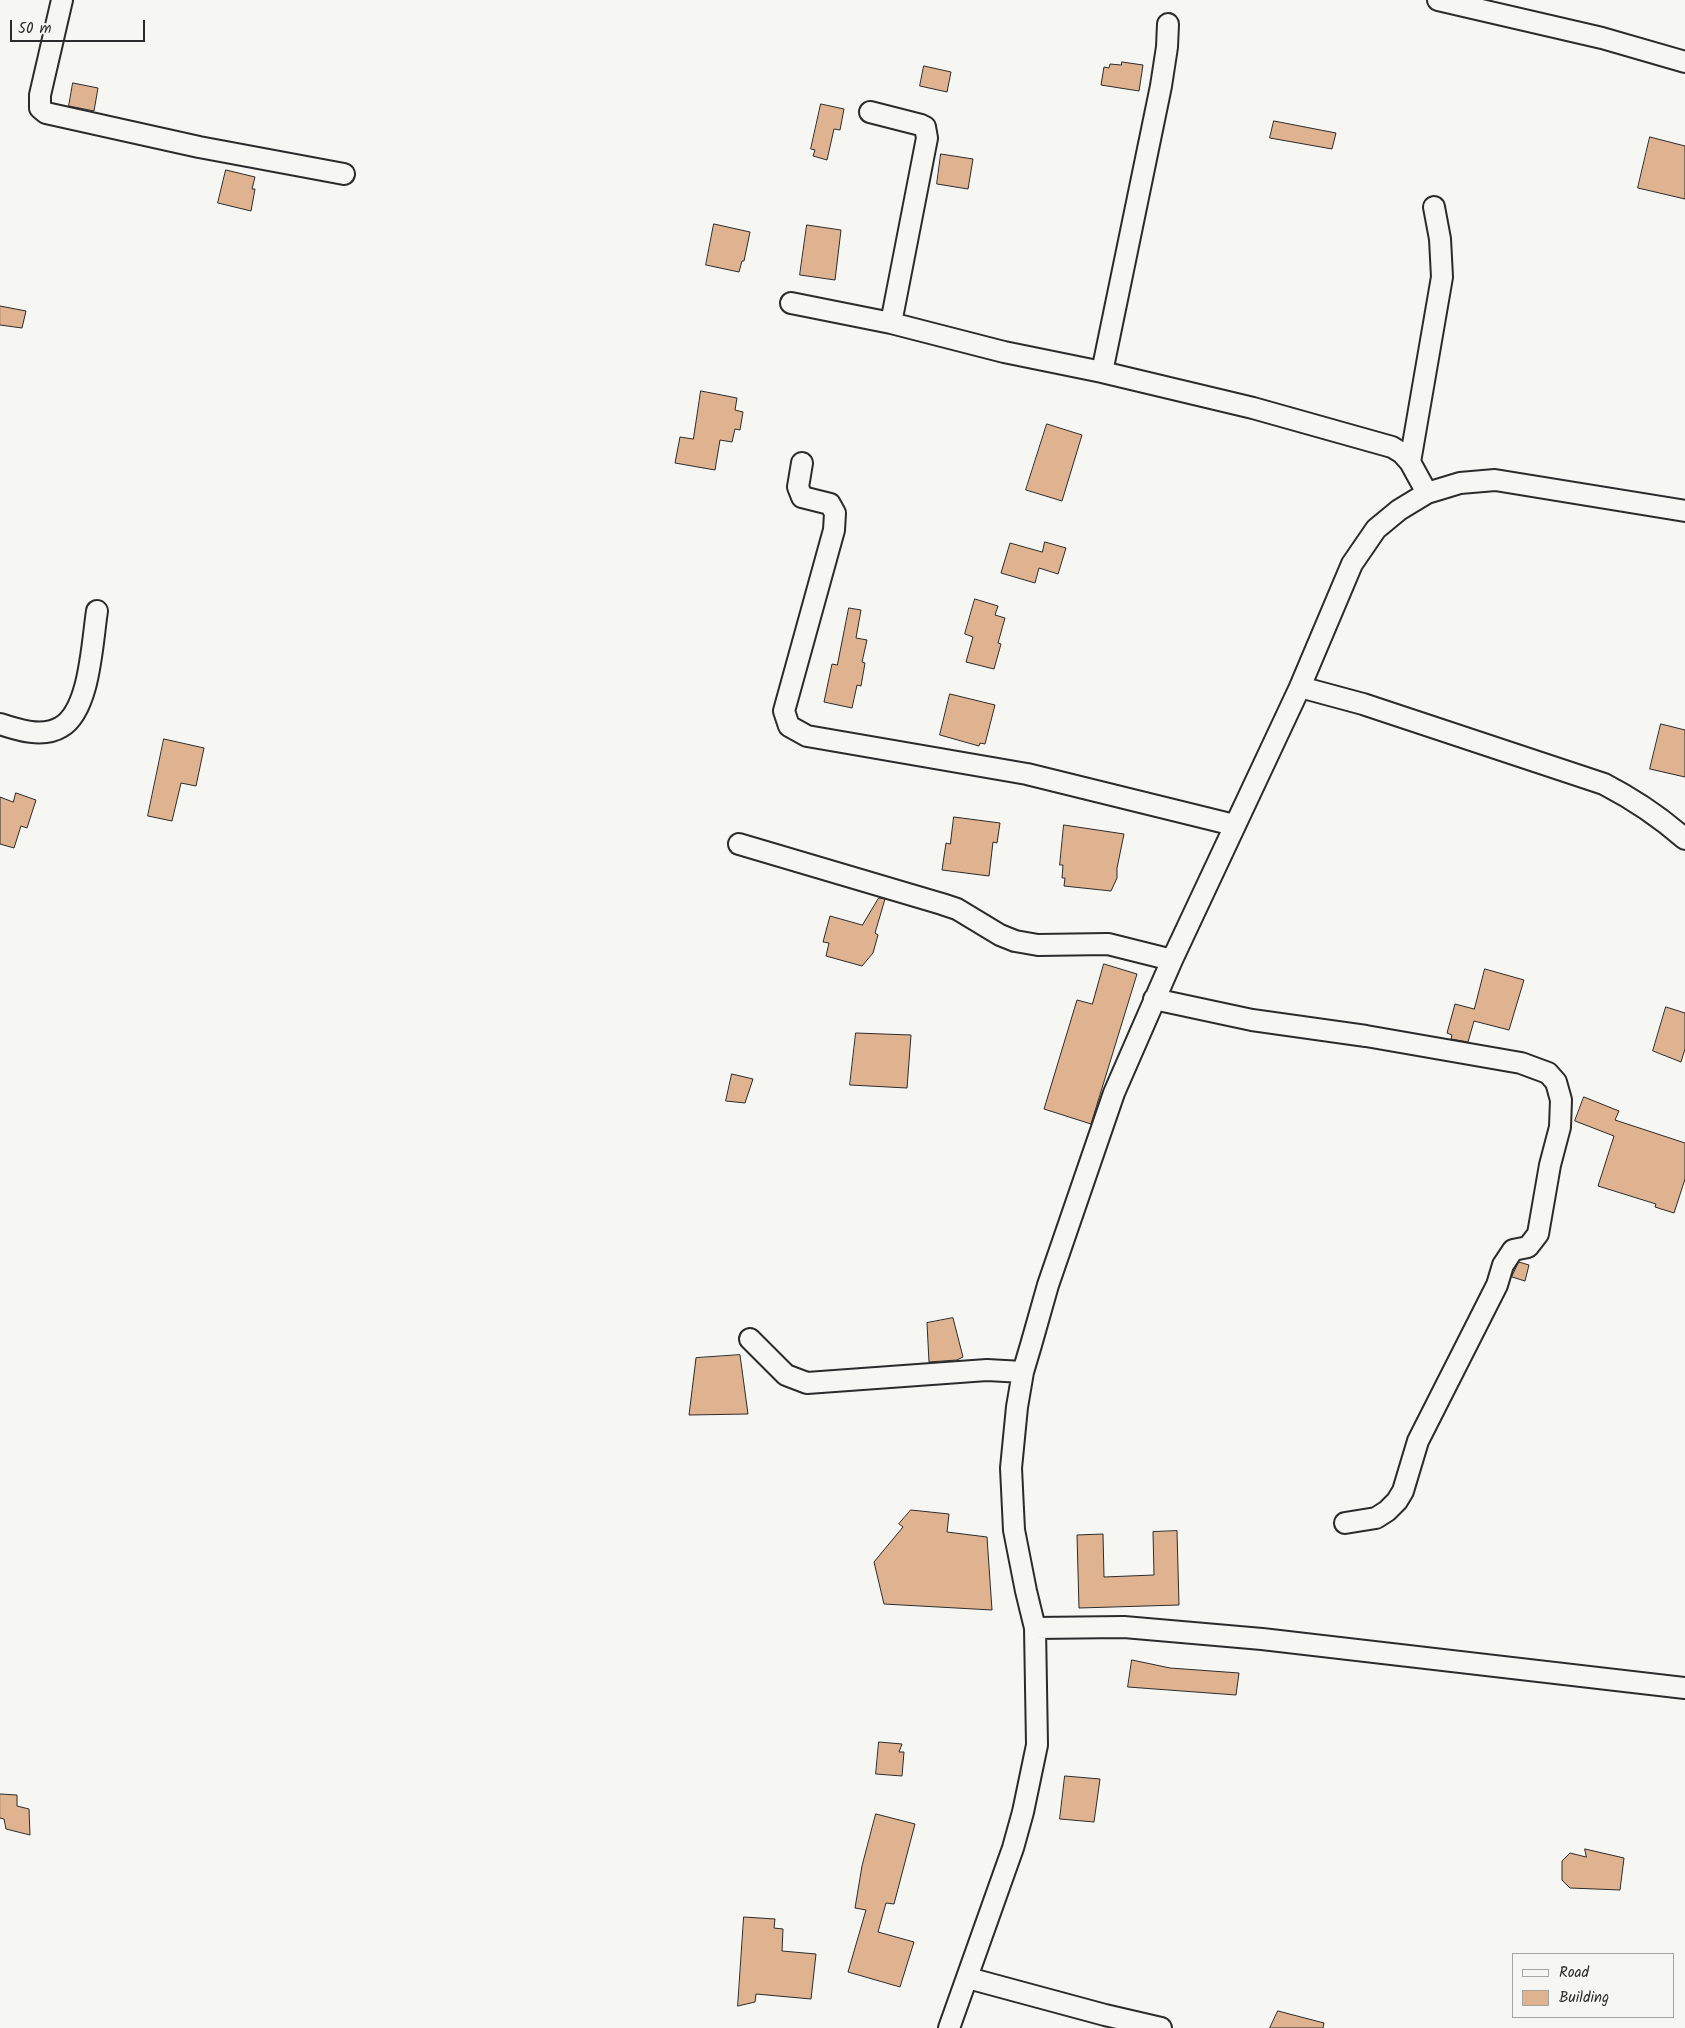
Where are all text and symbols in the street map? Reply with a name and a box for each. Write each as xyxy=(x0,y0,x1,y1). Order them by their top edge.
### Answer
scale bar xyxy=(12,10,148,42)
text: 50 m xyxy=(18,17,52,41)
legend xyxy=(1512,1953,1675,2018)
text: Road xyxy=(1559,1961,1589,1985)
text: Building xyxy=(1559,1986,1609,2010)

